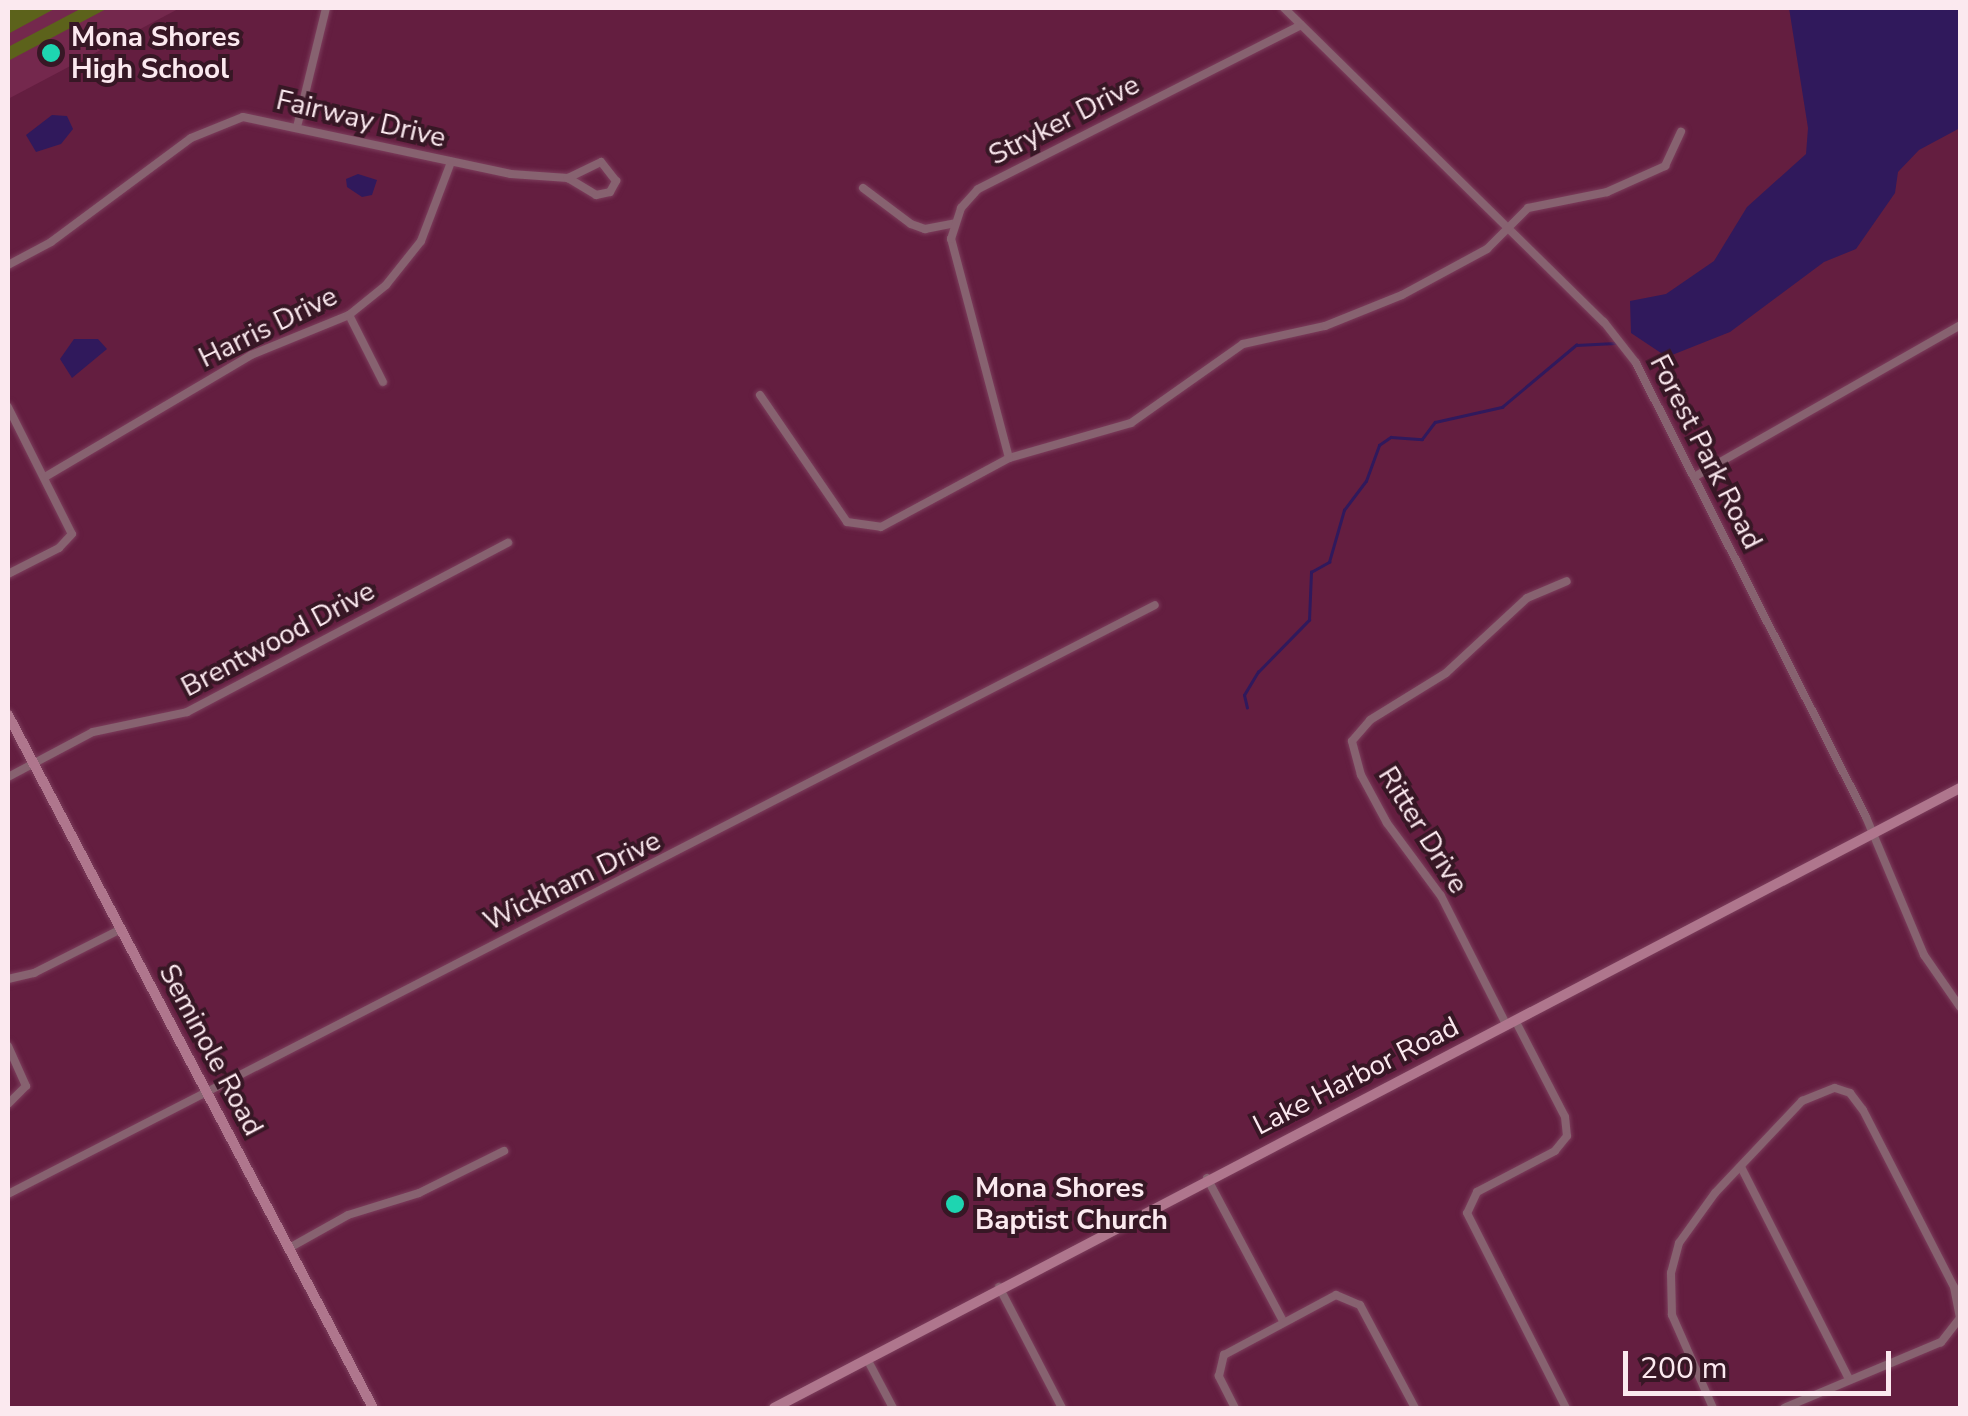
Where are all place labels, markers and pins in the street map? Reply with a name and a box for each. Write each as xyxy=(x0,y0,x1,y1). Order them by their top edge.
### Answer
place label: Mona Shores High School xyxy=(71,20,240,86)
marker: Mona Shores High School xyxy=(40,42,62,64)
place label: Mona Shores Baptist Church xyxy=(975,1171,1168,1237)
marker: Mona Shores Baptist Church xyxy=(944,1193,966,1215)

